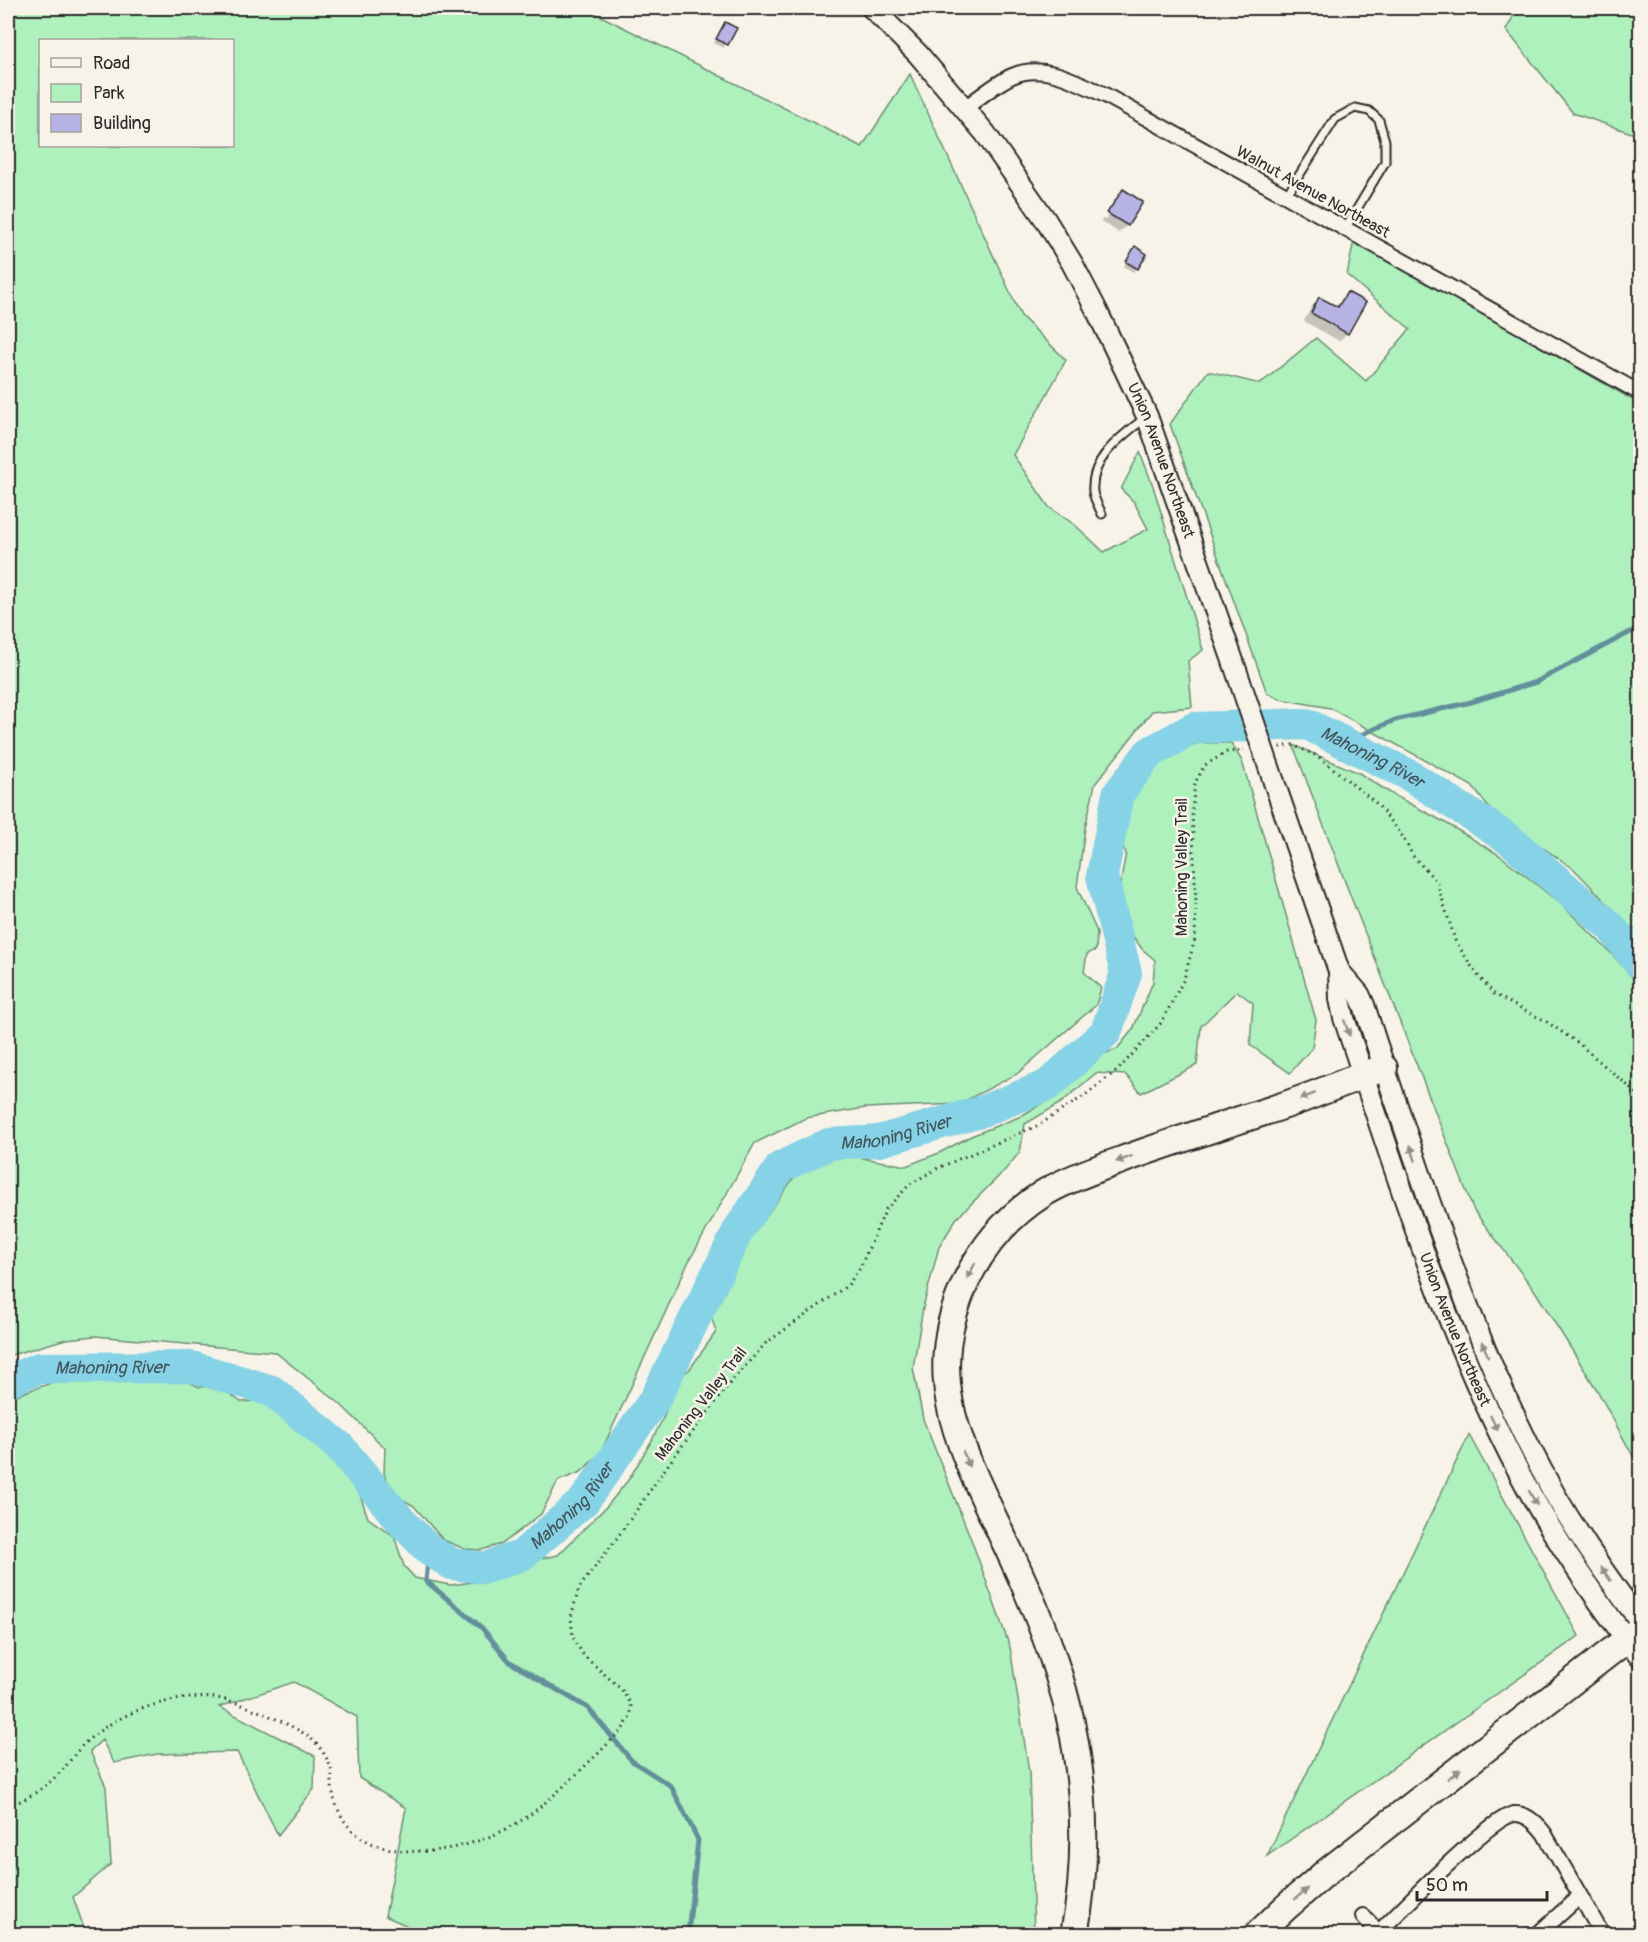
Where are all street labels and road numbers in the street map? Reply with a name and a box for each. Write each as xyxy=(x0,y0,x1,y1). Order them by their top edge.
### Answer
street label: Walnut Avenue Northeast xyxy=(1233,141,1394,243)
street label: Union Avenue Northeast xyxy=(1123,379,1199,541)
street label: Mahoning Valley Trail xyxy=(1172,798,1192,936)
street label: Union Avenue Northeast xyxy=(1415,1250,1495,1410)
street label: Mahoning Valley Trail xyxy=(651,1343,751,1465)

